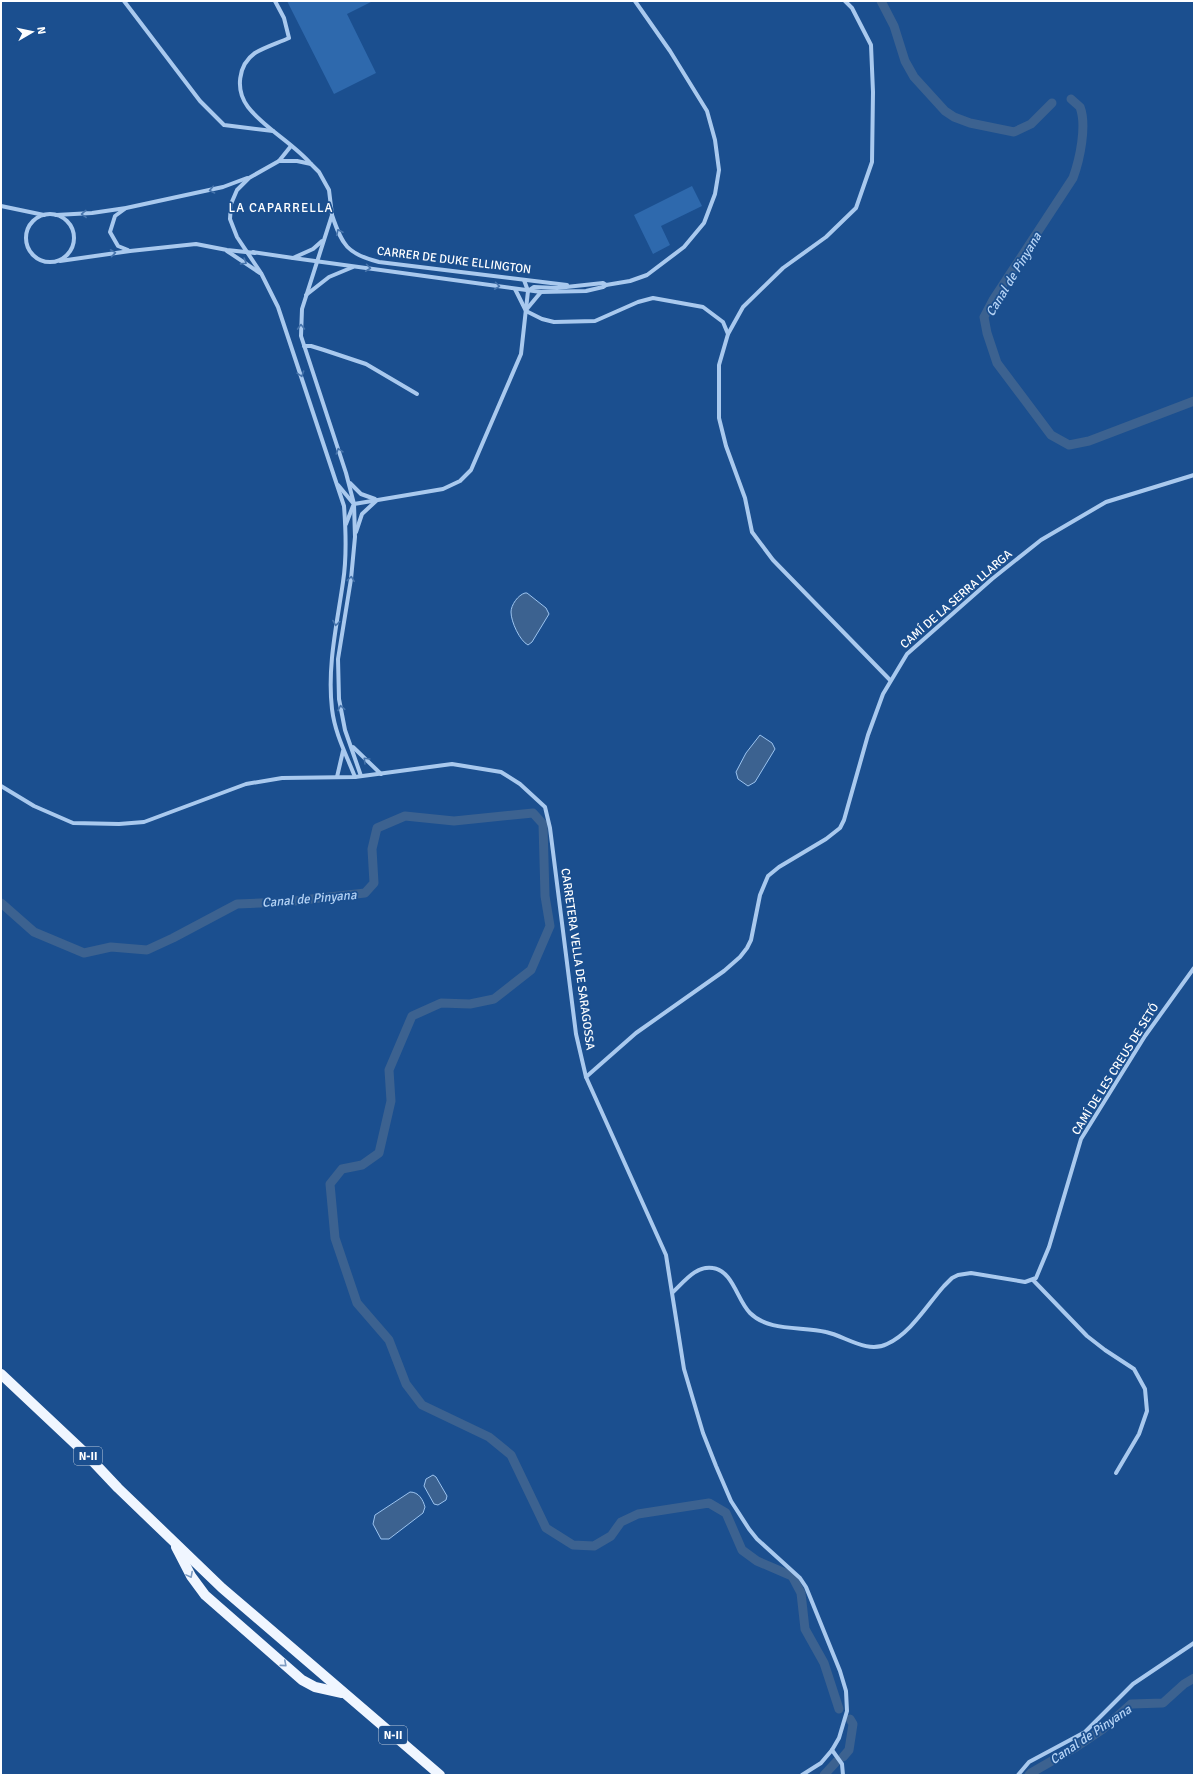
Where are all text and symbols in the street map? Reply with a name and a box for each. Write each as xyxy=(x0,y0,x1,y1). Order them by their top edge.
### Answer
north arrow xyxy=(12,12,52,52)
text: N xyxy=(34,26,48,35)
one-way arrow xyxy=(209,185,215,193)
district label: LA CAPARRELLA xyxy=(228,200,334,216)
one-way arrow xyxy=(81,209,87,218)
one-way arrow xyxy=(336,229,343,237)
water label: Canal de Pinyana xyxy=(983,229,1045,319)
street label: CARRER DE DUKE ELLINGTON xyxy=(376,244,532,277)
one-way arrow xyxy=(110,249,116,258)
one-way arrow xyxy=(239,258,246,265)
one-way arrow xyxy=(365,264,371,273)
one-way arrow xyxy=(494,281,500,290)
one-way arrow xyxy=(297,324,305,330)
one-way arrow xyxy=(296,371,304,378)
one-way arrow xyxy=(335,448,344,455)
street label: CAMÍ DE LA SERRA LLARGA xyxy=(897,546,1016,652)
one-way arrow xyxy=(346,576,355,582)
one-way arrow xyxy=(333,620,341,626)
one-way arrow xyxy=(337,705,345,711)
one-way arrow xyxy=(363,757,371,765)
street label: CARRETERA VELLA DE SARAGOSSA xyxy=(557,867,598,1052)
water label: Canal de Pinyana xyxy=(261,887,357,911)
street label: CAMÍ DE LES CREUS DE SETÓ xyxy=(1069,1001,1162,1138)
road number: N-II xyxy=(74,1447,102,1465)
one-way arrow xyxy=(186,1570,193,1578)
one-way arrow xyxy=(279,1659,286,1666)
water label: Canal de Pinyana xyxy=(1047,1701,1135,1768)
road number: N-II xyxy=(379,1726,407,1744)

